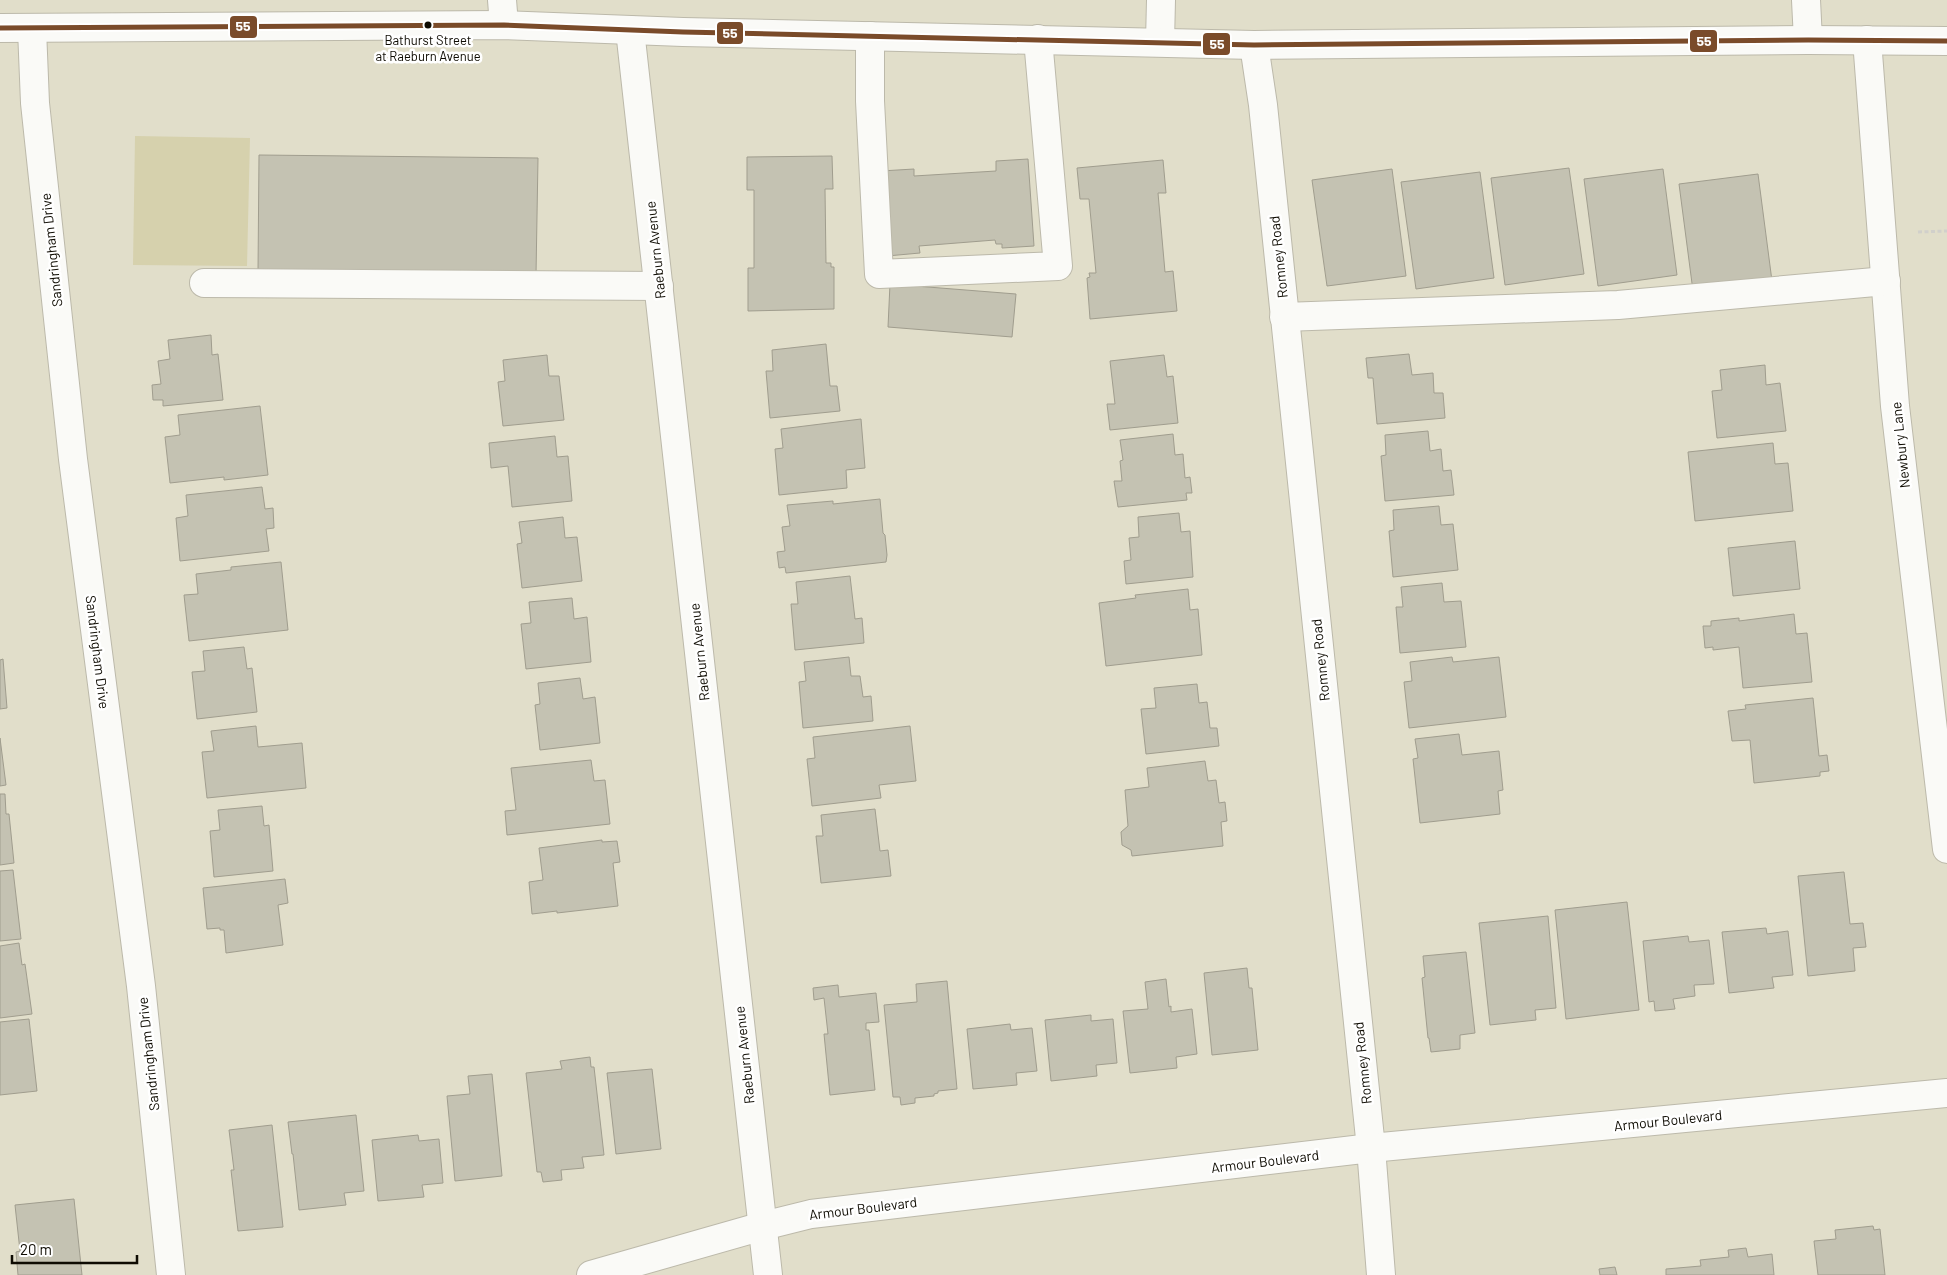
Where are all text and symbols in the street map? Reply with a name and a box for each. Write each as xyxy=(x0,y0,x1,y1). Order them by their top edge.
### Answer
line badge: 55 xyxy=(229,15,258,39)
text: 55 xyxy=(235,17,251,34)
marker: Bathurst Street at Raeburn Avenue xyxy=(423,20,433,30)
line badge: 55 xyxy=(716,21,744,45)
text: 55 xyxy=(722,24,738,41)
line badge: 55 xyxy=(1689,29,1718,53)
place label: Bathurst Street at Raeburn Avenue xyxy=(375,32,481,64)
line badge: 55 xyxy=(1202,32,1231,56)
text: 55 xyxy=(1696,32,1712,49)
text: 55 xyxy=(1209,35,1225,52)
street label: Sandringham Drive xyxy=(37,192,65,308)
street label: Raeburn Avenue xyxy=(641,200,669,300)
street label: Romney Road xyxy=(1265,215,1291,299)
street label: Newbury Lane xyxy=(1887,401,1913,489)
street label: Sandringham Drive xyxy=(83,594,113,710)
street label: Raeburn Avenue xyxy=(685,602,713,702)
street label: Romney Road xyxy=(1307,618,1333,702)
street label: Sandringham Drive xyxy=(134,996,162,1112)
street label: Raeburn Avenue xyxy=(730,1005,758,1105)
street label: Romney Road xyxy=(1349,1021,1375,1105)
street label: Armour Boulevard xyxy=(1613,1106,1723,1134)
street label: Armour Boulevard xyxy=(1210,1146,1320,1176)
street label: Armour Boulevard xyxy=(808,1193,918,1223)
scale bar xyxy=(12,1232,138,1264)
text: 20 m xyxy=(20,1240,52,1258)

